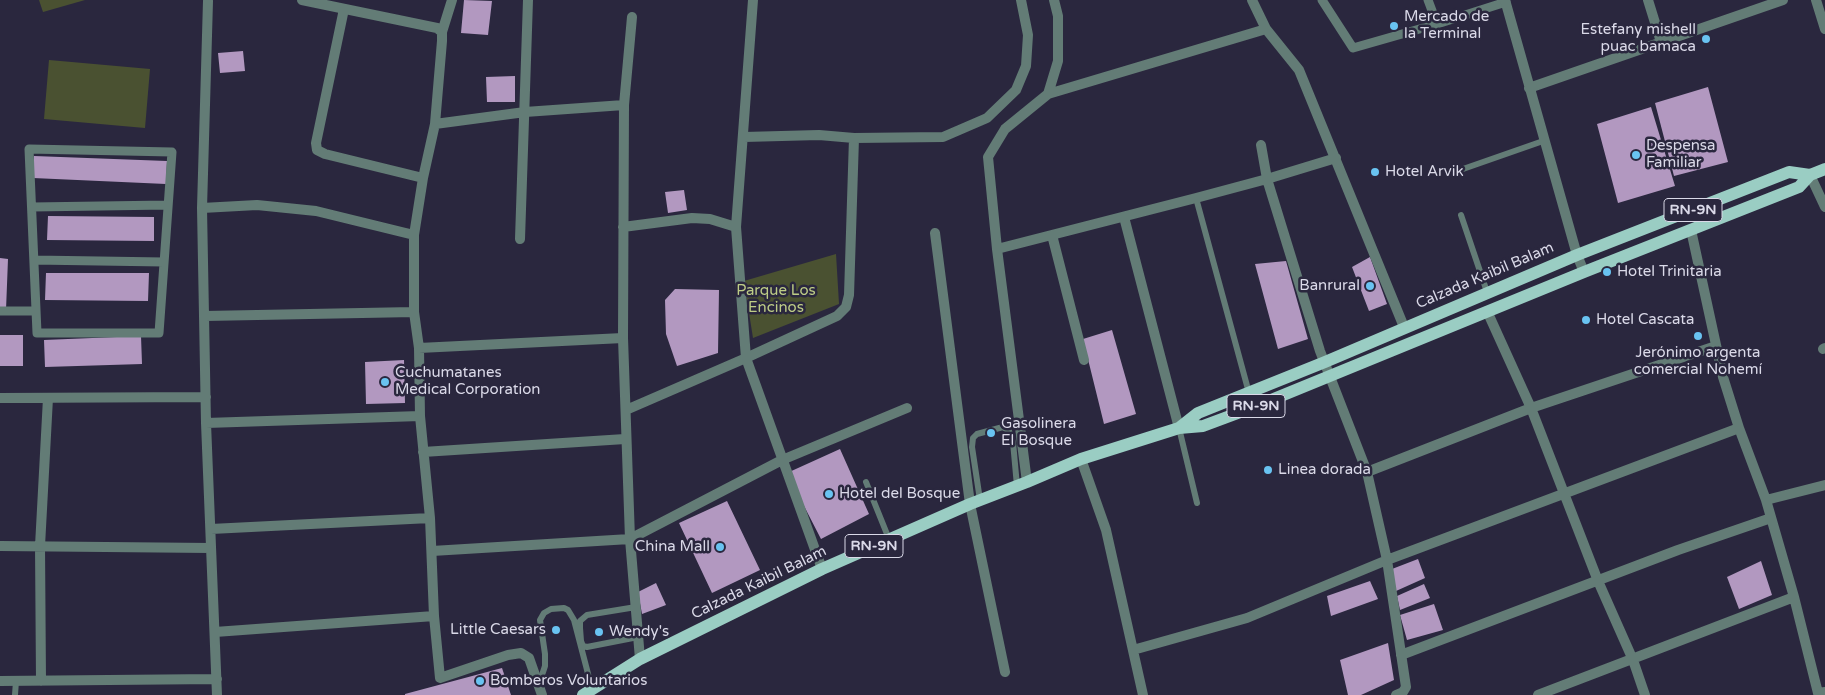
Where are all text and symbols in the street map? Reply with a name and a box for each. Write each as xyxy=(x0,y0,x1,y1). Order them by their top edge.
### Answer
place label: Mercado de la Terminal xyxy=(1404,8,1489,43)
marker: Mercado de la Terminal xyxy=(1388,20,1400,32)
place label: Estefany mishell puac bamaca xyxy=(1581,21,1696,56)
marker: Estefany mishell puac bamaca xyxy=(1700,33,1712,45)
place label: Despensa Familiar xyxy=(1646,137,1715,172)
marker: Despensa Familiar xyxy=(1630,149,1642,161)
place label: Hotel Arvik xyxy=(1385,163,1464,181)
marker: Hotel Arvik xyxy=(1369,166,1381,178)
road number: RN-9N xyxy=(1664,198,1722,222)
street label: Calzada Kaibil Balam xyxy=(1413,239,1557,313)
place label: Hotel Trinitaria xyxy=(1617,263,1722,281)
marker: Hotel Trinitaria xyxy=(1601,266,1613,278)
place label: Banrural xyxy=(1299,277,1360,295)
marker: Banrural xyxy=(1364,280,1376,292)
park label: Parque Los Encinos xyxy=(736,282,816,317)
place label: Hotel Cascata xyxy=(1596,311,1694,329)
marker: Hotel Cascata xyxy=(1580,314,1592,326)
marker: Jerónimo argenta comercial Nohemí xyxy=(1692,330,1704,342)
place label: Jerónimo argenta comercial Nohemí xyxy=(1634,344,1762,379)
place label: Cuchumatanes Medical Corporation xyxy=(395,364,540,399)
marker: Cuchumatanes Medical Corporation xyxy=(379,376,391,388)
road number: RN-9N xyxy=(1227,394,1285,418)
place label: Gasolinera El Bosque xyxy=(1001,415,1076,450)
marker: Gasolinera El Bosque xyxy=(985,427,997,439)
place label: Linea dorada xyxy=(1278,461,1371,479)
marker: Linea dorada xyxy=(1262,464,1274,476)
place label: Hotel del Bosque xyxy=(839,485,960,503)
marker: Hotel del Bosque xyxy=(823,488,835,500)
road number: RN-9N xyxy=(845,534,903,558)
place label: China Mall xyxy=(635,538,710,556)
marker: China Mall xyxy=(714,541,726,553)
street label: Calzada Kaibil Balam xyxy=(689,542,829,624)
place label: Little Caesars xyxy=(450,621,546,639)
place label: Wendy's xyxy=(609,623,669,641)
marker: Little Caesars xyxy=(550,624,562,636)
marker: Wendy's xyxy=(593,626,605,638)
place label: Bomberos Voluntarios xyxy=(490,672,647,690)
marker: Bomberos Voluntarios xyxy=(474,675,486,687)

